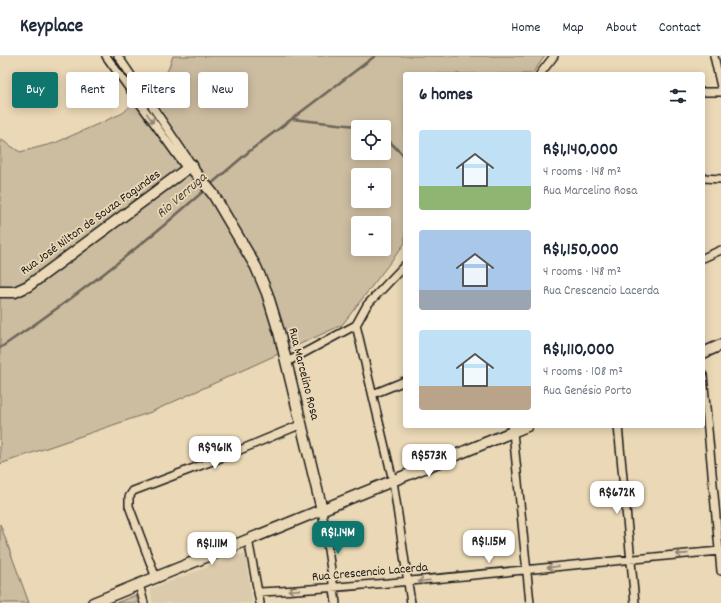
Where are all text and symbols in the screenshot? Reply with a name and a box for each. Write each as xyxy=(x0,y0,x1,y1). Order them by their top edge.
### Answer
text: Keyplace xyxy=(20,14,83,41)
text: Home xyxy=(511,18,540,38)
text: Map xyxy=(562,18,584,38)
text: About xyxy=(606,18,637,38)
text: Contact xyxy=(659,18,701,38)
chip: Buy xyxy=(12,72,58,108)
chip: Rent xyxy=(66,72,119,108)
chip: Filters xyxy=(127,72,190,108)
chip: New xyxy=(198,72,248,108)
text: 6 homes xyxy=(419,84,473,108)
icon: filters xyxy=(667,85,689,107)
one-way arrow xyxy=(146,113,154,124)
map controls xyxy=(351,120,391,256)
button: locate xyxy=(351,120,391,160)
text: R$1,140,000 xyxy=(543,139,618,163)
icon: home xyxy=(451,146,499,194)
text: 4 rooms · 148 m² xyxy=(543,163,621,182)
street label: Rua José Nilton de Souza Fagundes xyxy=(17,166,165,280)
water label: Rio Verruga xyxy=(152,168,213,224)
button: + xyxy=(351,168,391,208)
text: Rua Marcelino Rosa xyxy=(543,182,637,201)
button: − xyxy=(351,216,391,256)
text: R$1,150,000 xyxy=(543,239,619,263)
icon: home xyxy=(451,246,499,294)
text: 4 rooms · 148 m² xyxy=(543,263,621,282)
text: Rua Crescencio Lacerda xyxy=(543,282,659,301)
street label: Rua Marcelino Rosa xyxy=(282,326,324,423)
text: R$1,110,000 xyxy=(543,339,615,363)
icon: home xyxy=(451,346,499,394)
text: 4 rooms · 108 m² xyxy=(543,363,623,382)
text: Rua Genésio Porto xyxy=(543,382,632,401)
pin: R$961K xyxy=(182,436,248,470)
text: R$961K xyxy=(198,439,232,458)
pin: R$573K xyxy=(396,444,462,478)
text: R$573K xyxy=(411,447,447,466)
pin: R$672K xyxy=(584,481,650,515)
text: R$672K xyxy=(599,484,635,503)
pin: R$1.14M xyxy=(301,521,375,555)
text: R$1.14M xyxy=(321,524,355,543)
pin: R$1.15M xyxy=(452,530,526,564)
pin: R$1.11M xyxy=(175,532,249,566)
text: R$1.15M xyxy=(472,533,506,552)
text: R$1.11M xyxy=(196,535,228,554)
one-way arrow xyxy=(676,550,689,557)
street label: Rua Crescencio Lacerda xyxy=(311,558,430,588)
one-way arrow xyxy=(547,563,560,571)
one-way arrow xyxy=(417,577,430,584)
one-way arrow xyxy=(288,587,301,594)

